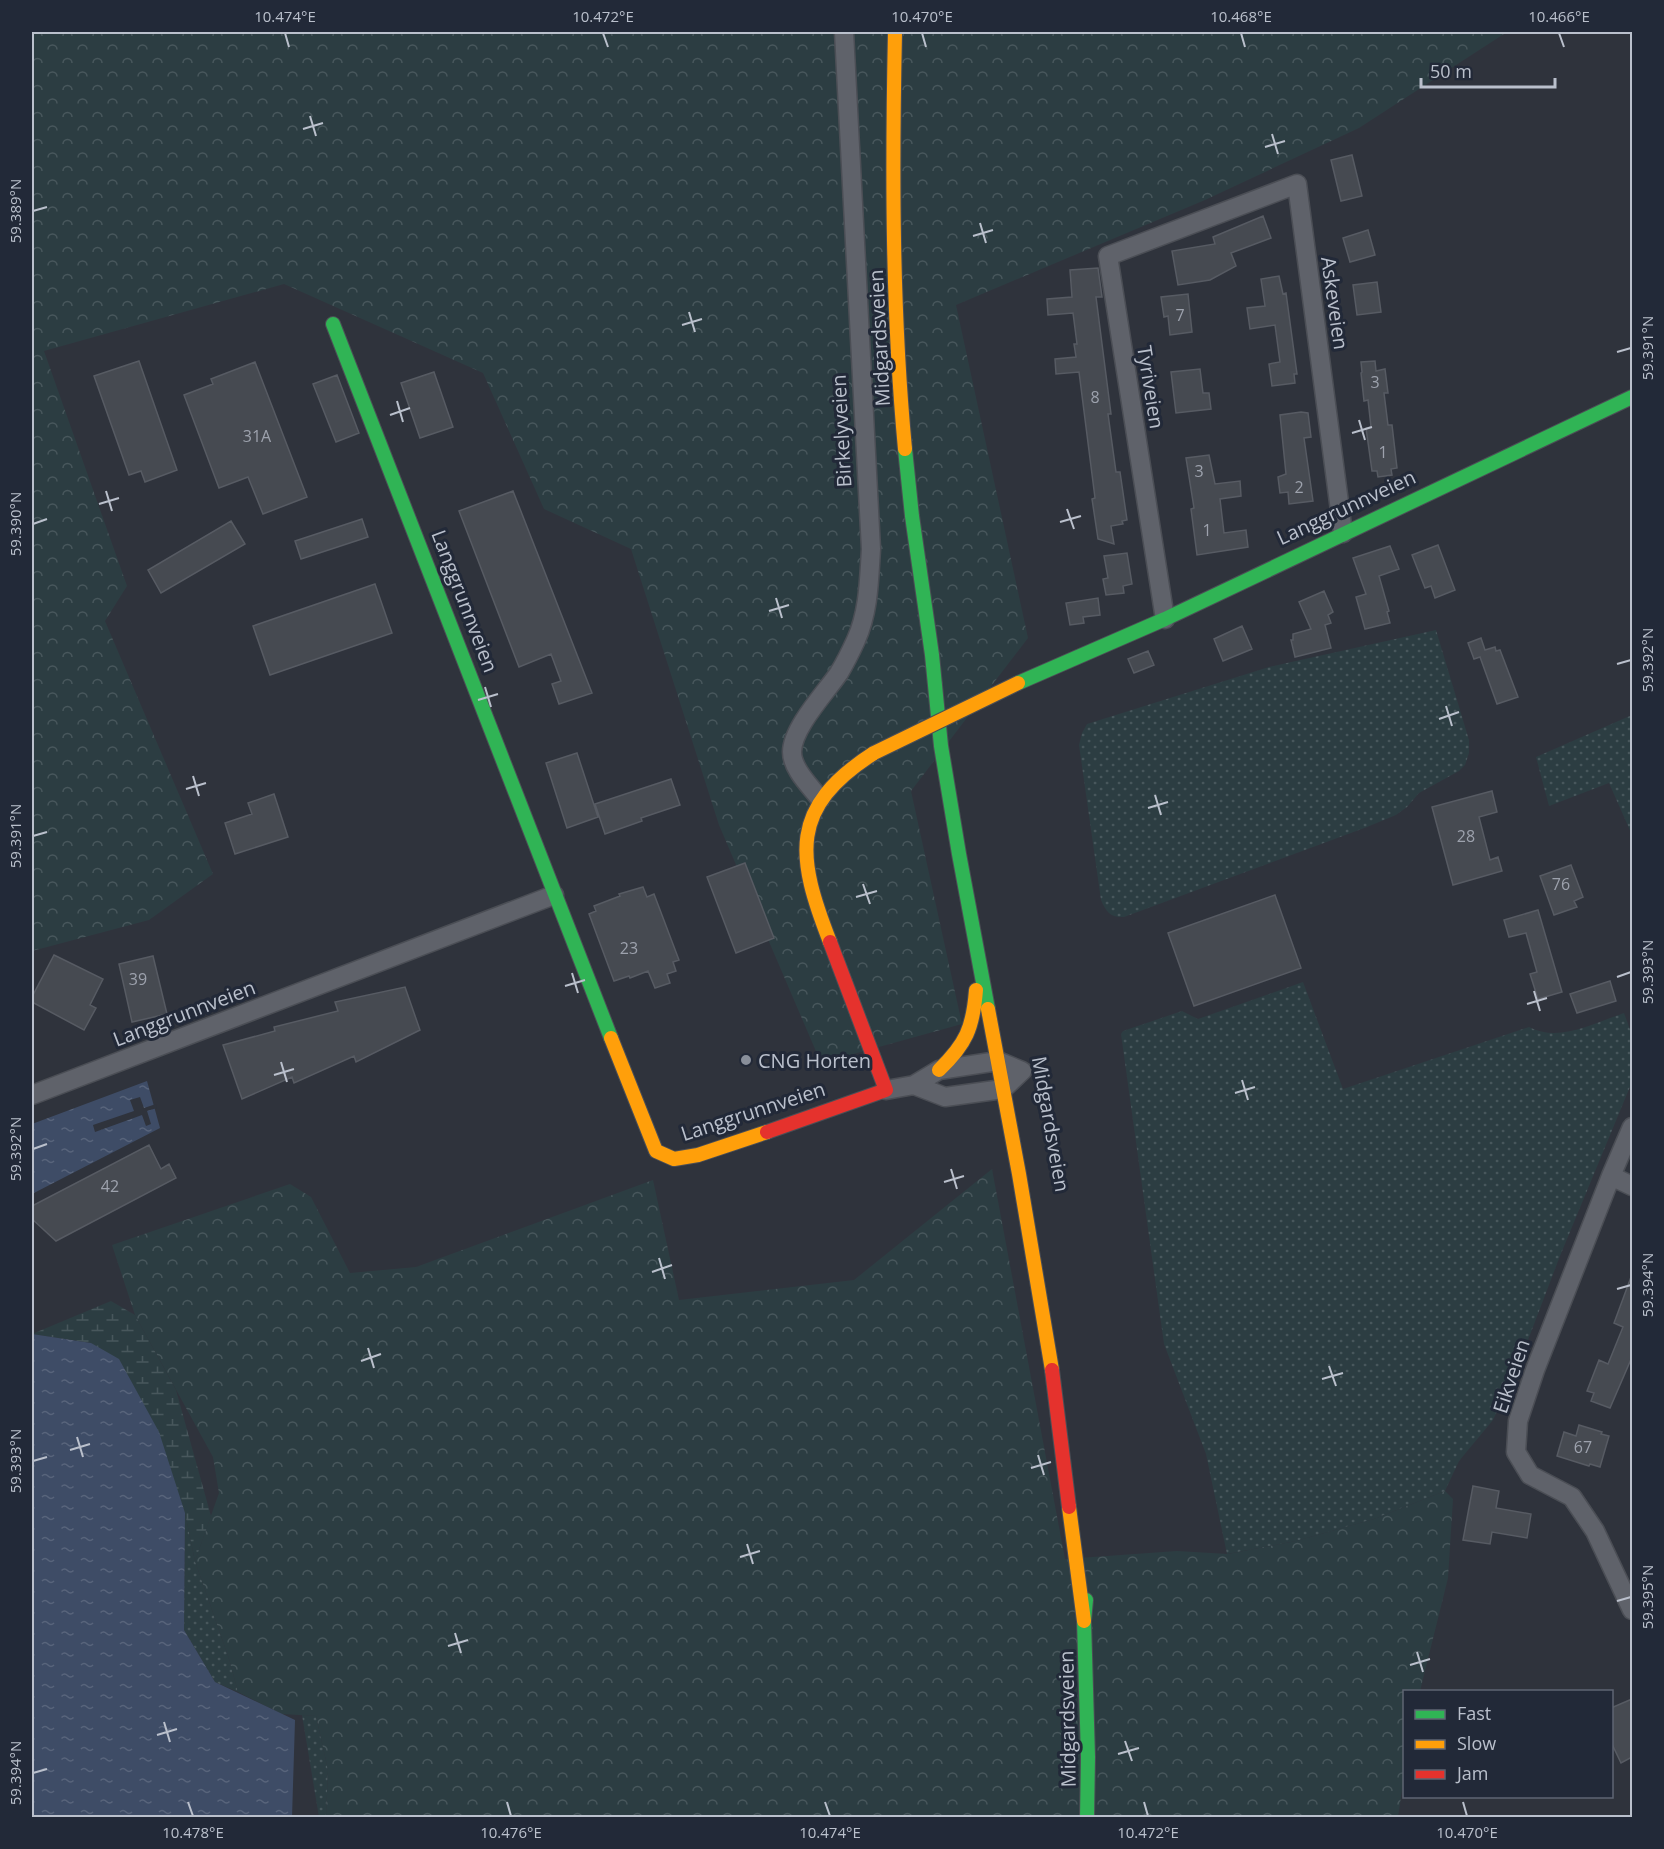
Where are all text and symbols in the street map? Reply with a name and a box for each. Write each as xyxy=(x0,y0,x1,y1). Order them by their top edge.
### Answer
text: 10.474°E xyxy=(254,6,316,26)
text: 10.472°E xyxy=(572,6,634,26)
text: 10.470°E xyxy=(891,6,953,26)
text: 10.468°E xyxy=(1210,6,1272,26)
text: 10.466°E xyxy=(1528,6,1590,26)
scale bar xyxy=(1421,51,1554,89)
text: 50 m xyxy=(1430,59,1472,83)
text: 59.389°N xyxy=(5,179,25,243)
street label: Askeveien xyxy=(1315,255,1355,351)
street label: Midgardsveien xyxy=(862,269,896,407)
house number: 7 xyxy=(1175,304,1185,326)
text: 59.391°N xyxy=(1637,316,1657,380)
street label: Tyriveien xyxy=(1131,343,1171,431)
house number: 3 xyxy=(1370,371,1380,393)
street label: Birkelyveien xyxy=(825,374,857,488)
house number: 8 xyxy=(1090,386,1100,408)
house number: 31A xyxy=(243,425,272,447)
house number: 1 xyxy=(1378,441,1388,463)
house number: 3 xyxy=(1194,460,1204,482)
street label: Langgrunnveien xyxy=(1272,463,1420,551)
house number: 2 xyxy=(1294,476,1304,498)
text: 59.390°N xyxy=(5,492,25,556)
house number: 1 xyxy=(1202,519,1212,541)
street label: Langgrunnveien xyxy=(425,526,505,676)
text: 59.392°N xyxy=(1637,628,1657,692)
text: 59.391°N xyxy=(5,804,25,868)
house number: 28 xyxy=(1457,825,1475,847)
house number: 76 xyxy=(1552,873,1570,895)
house number: 23 xyxy=(620,937,638,959)
text: 59.393°N xyxy=(1637,940,1657,1004)
house number: 39 xyxy=(129,968,147,990)
street label: Langgrunnveien xyxy=(109,973,259,1053)
place label: CNG Horten xyxy=(758,1047,871,1074)
marker: CNG Horten xyxy=(739,1053,753,1067)
street label: Midgardsveien xyxy=(1026,1054,1076,1194)
street label: Langgrunnveien xyxy=(677,1075,829,1147)
text: 59.392°N xyxy=(5,1117,25,1181)
house number: 42 xyxy=(101,1175,119,1197)
text: 59.394°N xyxy=(1637,1253,1657,1317)
street label: Eikveien xyxy=(1486,1335,1536,1417)
text: 59.393°N xyxy=(5,1429,25,1493)
house number: 67 xyxy=(1574,1436,1592,1458)
text: 59.395°N xyxy=(1637,1565,1657,1629)
street label: Midgardsveien xyxy=(1052,1650,1082,1788)
legend xyxy=(1403,1690,1613,1798)
text: Fast xyxy=(1457,1701,1491,1725)
text: Slow xyxy=(1457,1731,1496,1755)
text: 59.394°N xyxy=(5,1741,25,1805)
text: Jam xyxy=(1455,1761,1489,1785)
text: 10.478°E xyxy=(162,1822,224,1842)
text: 10.476°E xyxy=(480,1822,542,1842)
text: 10.474°E xyxy=(799,1822,861,1842)
text: 10.472°E xyxy=(1117,1822,1179,1842)
text: 10.470°E xyxy=(1436,1822,1498,1842)

